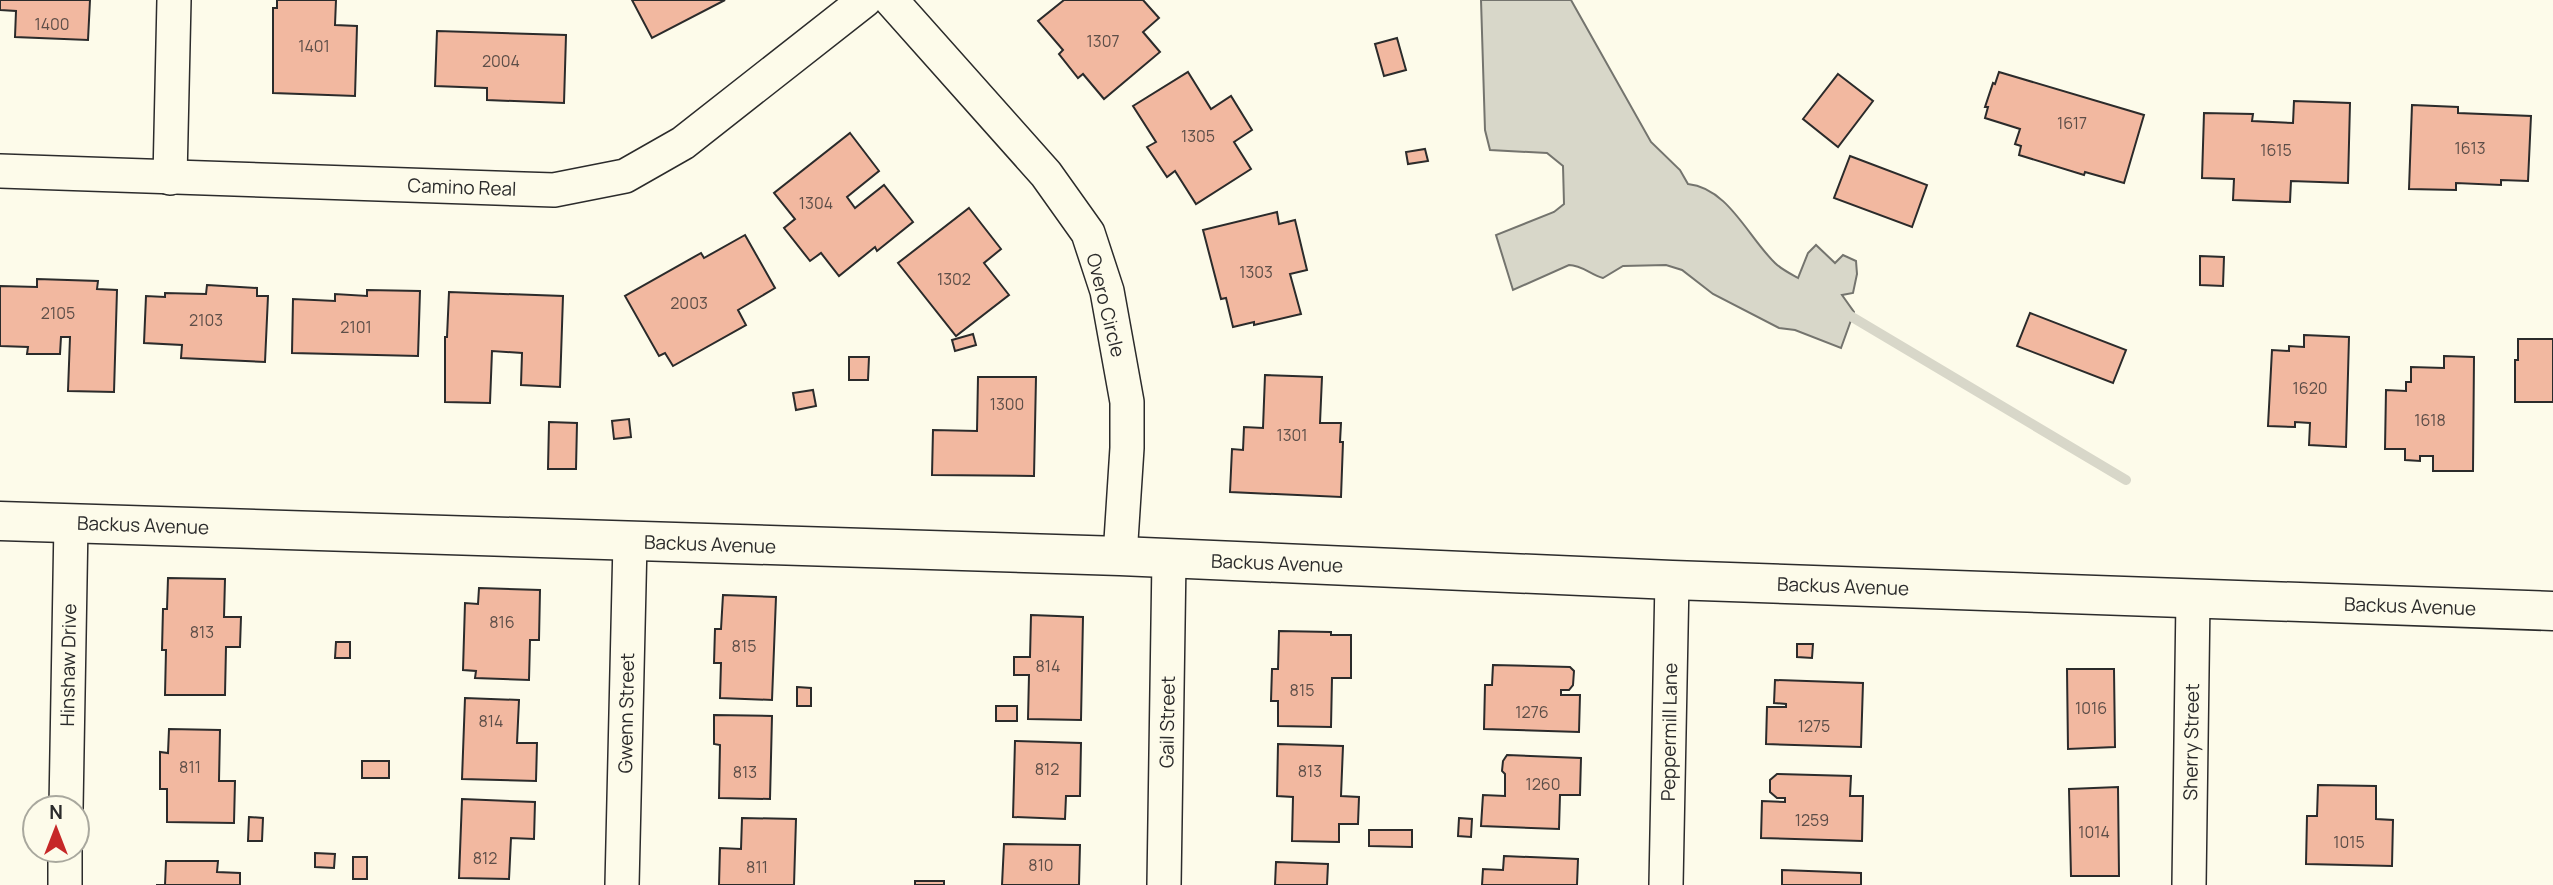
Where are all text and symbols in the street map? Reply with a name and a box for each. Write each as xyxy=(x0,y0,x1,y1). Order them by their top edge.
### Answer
house number: 1400 xyxy=(34,13,70,35)
house number: 1307 xyxy=(1087,30,1119,52)
house number: 1401 xyxy=(298,35,330,57)
house number: 2004 xyxy=(482,50,520,72)
house number: 1617 xyxy=(2057,112,2087,134)
house number: 1305 xyxy=(1181,125,1215,147)
house number: 1613 xyxy=(2454,137,2486,159)
house number: 1615 xyxy=(2260,139,2292,161)
street label: Camino Real xyxy=(407,172,517,202)
house number: 1304 xyxy=(799,192,833,214)
street label: Overo Circle xyxy=(1081,250,1131,360)
house number: 1303 xyxy=(1239,261,1273,283)
house number: 1302 xyxy=(937,268,971,290)
house number: 2003 xyxy=(670,292,708,314)
house number: 2105 xyxy=(41,302,75,324)
house number: 2103 xyxy=(189,309,223,331)
house number: 2101 xyxy=(340,316,372,338)
house number: 1620 xyxy=(2292,377,2328,399)
house number: 1300 xyxy=(990,393,1024,415)
house number: 1618 xyxy=(2414,409,2446,431)
house number: 1301 xyxy=(1276,424,1308,446)
street label: Backus Avenue xyxy=(76,510,210,540)
street label: Backus Avenue xyxy=(643,529,777,559)
street label: Backus Avenue xyxy=(1210,548,1344,578)
street label: Backus Avenue xyxy=(1776,571,1910,601)
street label: Backus Avenue xyxy=(2343,591,2477,621)
street label: Hinshaw Drive xyxy=(54,603,82,727)
house number: 816 xyxy=(489,611,515,633)
house number: 813 xyxy=(190,621,214,643)
house number: 815 xyxy=(732,635,756,657)
street label: Gwenn Street xyxy=(612,652,640,774)
house number: 814 xyxy=(1036,655,1060,677)
street label: Peppermill Lane xyxy=(1655,663,1683,801)
street label: Gail Street xyxy=(1153,676,1181,768)
house number: 815 xyxy=(1290,679,1314,701)
street label: Sherry Street xyxy=(2177,683,2205,801)
house number: 1016 xyxy=(2075,697,2107,719)
house number: 1276 xyxy=(1515,701,1549,723)
house number: 814 xyxy=(479,710,503,732)
house number: 1275 xyxy=(1798,715,1830,737)
house number: 811 xyxy=(179,756,201,778)
house number: 812 xyxy=(1035,758,1059,780)
house number: 813 xyxy=(1298,760,1322,782)
house number: 813 xyxy=(733,761,757,783)
house number: 1260 xyxy=(1525,773,1561,795)
north arrow xyxy=(21,794,91,864)
text: N xyxy=(49,799,63,825)
house number: 1259 xyxy=(1795,809,1829,831)
house number: 1014 xyxy=(2078,821,2110,843)
house number: 1015 xyxy=(2333,831,2365,853)
house number: 812 xyxy=(473,847,497,869)
house number: 810 xyxy=(1028,854,1054,876)
house number: 811 xyxy=(746,856,768,878)

